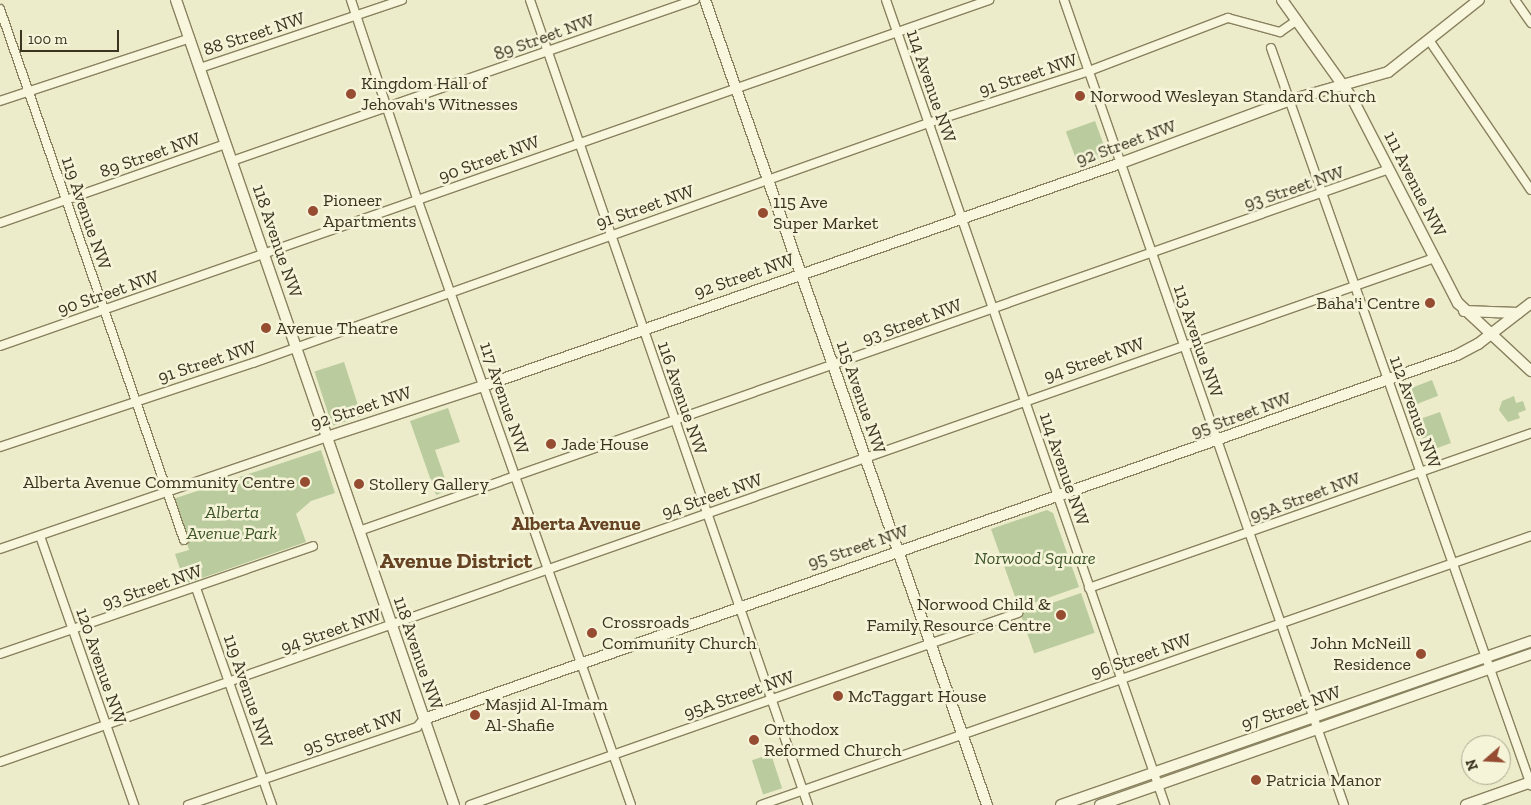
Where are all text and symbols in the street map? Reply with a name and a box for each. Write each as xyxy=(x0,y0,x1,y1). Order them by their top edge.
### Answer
street label: 88 Street NW xyxy=(201,7,307,61)
street label: 89 Street NW xyxy=(491,9,597,65)
scale bar xyxy=(22,20,121,52)
street label: 114 Avenue NW xyxy=(901,26,961,146)
text: 100 m xyxy=(28,30,67,48)
street label: 91 Street NW xyxy=(976,49,1080,101)
place label: Kingdom Hall of Jehovah's Witnesses xyxy=(361,73,518,116)
place label: Norwood Wesleyan Standard Church xyxy=(1090,85,1376,107)
marker: Kingdom Hall of Jehovah's Witnesses xyxy=(345,88,357,100)
marker: Norwood Wesleyan Standard Church xyxy=(1074,90,1086,102)
street label: 92 Street NW xyxy=(1073,115,1179,171)
street label: 111 Avenue NW xyxy=(1379,127,1451,241)
street label: 89 Street NW xyxy=(97,128,203,182)
street label: 90 Street NW xyxy=(436,131,542,187)
street label: 119 Avenue NW xyxy=(56,153,116,273)
street label: 93 Street NW xyxy=(1241,161,1347,215)
street label: 91 Street NW xyxy=(593,180,697,234)
street label: 118 Avenue NW xyxy=(247,181,307,301)
place label: Pioneer Apartments xyxy=(323,190,416,232)
place label: 115 Ave Super Market xyxy=(773,192,879,234)
marker: Pioneer Apartments xyxy=(307,205,319,217)
marker: 115 Ave Super Market xyxy=(757,207,769,219)
street label: 92 Street NW xyxy=(691,249,797,303)
street label: 90 Street NW xyxy=(55,266,161,320)
street label: 113 Avenue NW xyxy=(1169,282,1227,400)
place label: Baha'i Centre xyxy=(1316,292,1420,314)
street label: 93 Street NW xyxy=(859,294,965,350)
marker: Baha'i Centre xyxy=(1424,297,1436,309)
place label: Avenue Theatre xyxy=(276,317,398,339)
marker: Avenue Theatre xyxy=(260,322,272,334)
street label: 94 Street NW xyxy=(1041,333,1147,387)
street label: 91 Street NW xyxy=(155,336,259,388)
street label: 116 Avenue NW xyxy=(652,338,712,458)
street label: 115 Avenue NW xyxy=(832,338,890,456)
street label: 117 Avenue NW xyxy=(475,339,533,457)
street label: 112 Avenue NW xyxy=(1385,353,1445,471)
street label: 92 Street NW xyxy=(308,382,414,434)
street label: 95 Street NW xyxy=(1188,387,1294,443)
street label: 114 Avenue NW xyxy=(1034,409,1094,529)
place label: Jade House xyxy=(561,433,649,455)
marker: Jade House xyxy=(545,438,557,450)
street label: 95A Street NW xyxy=(1247,467,1363,527)
street label: 94 Street NW xyxy=(659,469,765,523)
place label: Alberta Avenue Community Centre xyxy=(22,471,295,493)
place label: Stollery Gallery xyxy=(369,473,489,495)
marker: Alberta Avenue Community Centre xyxy=(299,476,311,488)
marker: Stollery Gallery xyxy=(353,478,365,490)
park label: Alberta Avenue Park xyxy=(187,502,277,544)
district label: Alberta Avenue xyxy=(511,513,641,535)
street label: 95 Street NW xyxy=(805,520,911,574)
park label: Norwood Square xyxy=(974,547,1096,569)
district label: Avenue District xyxy=(380,548,532,574)
street label: 93 Street NW xyxy=(99,560,205,614)
street label: 118 Avenue NW xyxy=(388,593,448,713)
place label: Norwood Child & Family Resource Centre xyxy=(866,594,1051,636)
street label: 94 Street NW xyxy=(278,604,384,658)
street label: 120 Avenue NW xyxy=(71,605,131,727)
marker: Norwood Child & Family Resource Centre xyxy=(1055,609,1067,621)
place label: Crossroads Community Church xyxy=(602,612,757,654)
marker: Crossroads Community Church xyxy=(586,627,598,639)
street label: 96 Street NW xyxy=(1088,629,1194,683)
street label: 119 Avenue NW xyxy=(218,631,278,751)
place label: John McNeill Residence xyxy=(1310,633,1411,676)
marker: John McNeill Residence xyxy=(1415,648,1427,660)
street label: 95A Street NW xyxy=(681,666,797,724)
street label: 97 Street NW xyxy=(1238,681,1344,735)
place label: McTaggart House xyxy=(848,685,986,707)
marker: McTaggart House xyxy=(832,690,844,702)
place label: Masjid Al-Imam Al-Shafie xyxy=(485,694,608,736)
street label: 95 Street NW xyxy=(300,705,406,759)
marker: Masjid Al-Imam Al-Shafie xyxy=(469,709,481,721)
place label: Orthodox Reformed Church xyxy=(764,719,901,762)
marker: Orthodox Reformed Church xyxy=(748,734,760,746)
north arrow xyxy=(1461,735,1511,785)
text: N xyxy=(1463,757,1482,773)
place label: Patricia Manor xyxy=(1266,769,1382,791)
marker: Patricia Manor xyxy=(1250,774,1262,786)

